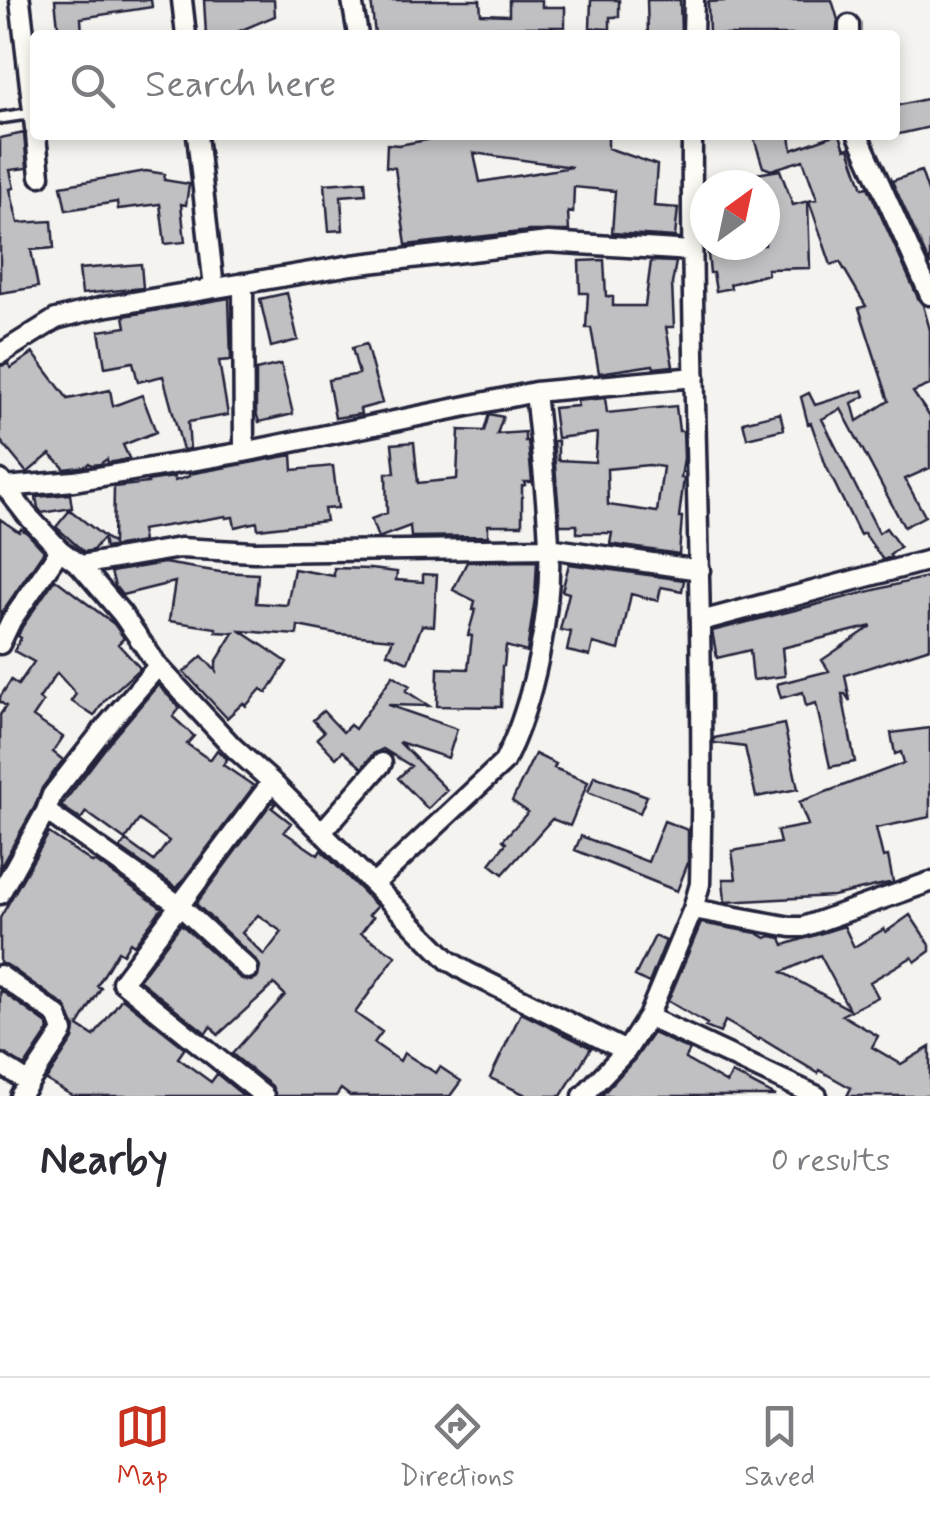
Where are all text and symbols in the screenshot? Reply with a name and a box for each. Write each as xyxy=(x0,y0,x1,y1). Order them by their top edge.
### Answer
search box xyxy=(30,30,900,140)
icon: search xyxy=(65,58,120,113)
text: Search here xyxy=(145,61,336,110)
north arrow xyxy=(690,170,780,260)
text: Nearby xyxy=(40,1134,168,1189)
text: 0 results xyxy=(771,1140,890,1182)
tab: Map xyxy=(115,1399,170,1496)
tab: Directions xyxy=(400,1399,515,1496)
tab: Saved xyxy=(744,1399,815,1496)

